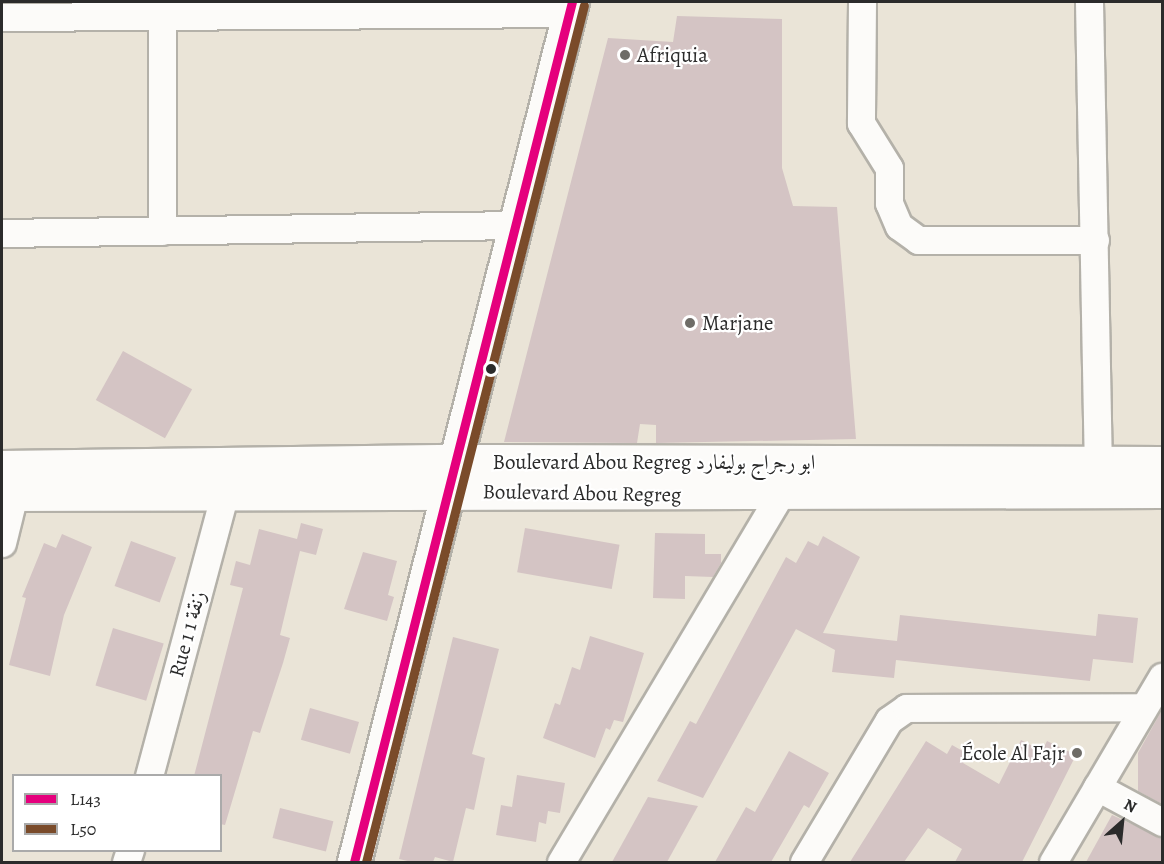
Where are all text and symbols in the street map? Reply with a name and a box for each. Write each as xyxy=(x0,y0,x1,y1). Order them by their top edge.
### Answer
place label: Afriquia xyxy=(637,42,708,68)
marker: Afriquia xyxy=(618,48,632,62)
place label: Marjane xyxy=(702,310,773,336)
marker: Marjane xyxy=(683,316,697,330)
unlabelled marker xyxy=(485,363,497,375)
street label: Boulevard Abou Regreg ابو رجراج بوليفارد xyxy=(493,449,815,475)
street label: Boulevard Abou Regreg xyxy=(482,479,682,507)
street label: Rue 1 زنقة 1 xyxy=(163,588,211,680)
place label: École Al Fajr xyxy=(961,740,1065,766)
marker: École Al Fajr xyxy=(1070,746,1084,760)
legend xyxy=(12,774,222,852)
text: L143 xyxy=(70,787,101,811)
north arrow xyxy=(1092,792,1152,852)
text: N xyxy=(1120,794,1140,818)
text: L50 xyxy=(70,817,96,841)

